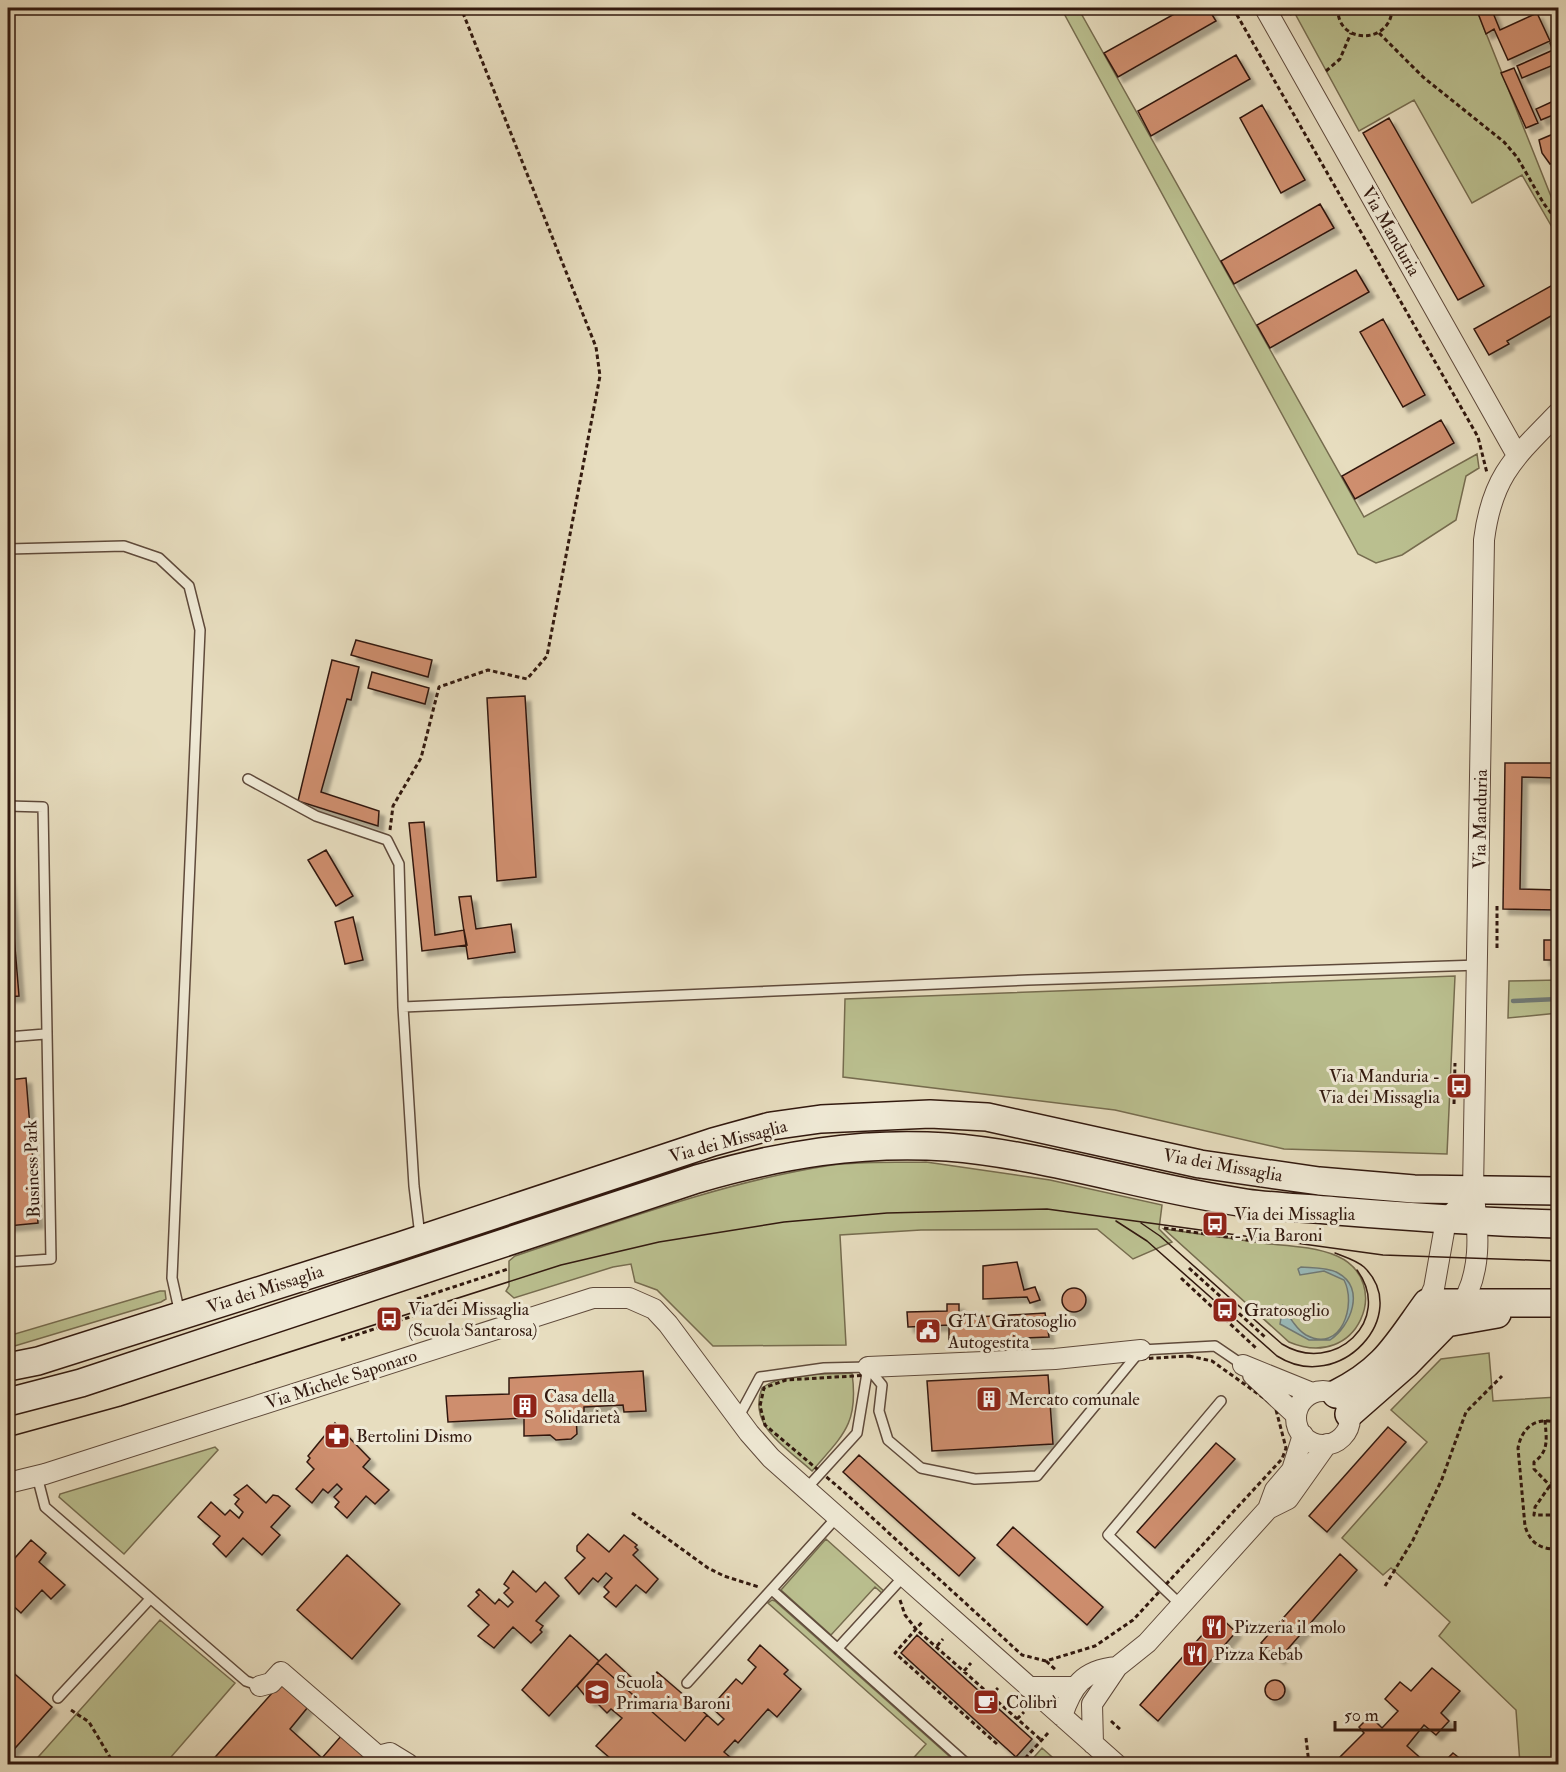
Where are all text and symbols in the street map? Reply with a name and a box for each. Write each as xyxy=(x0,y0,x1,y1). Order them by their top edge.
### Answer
street label: Via Manduria xyxy=(1356,182,1426,281)
street label: Via Manduria xyxy=(1468,768,1493,869)
place label: Via Manduria - Via dei Missaglia xyxy=(1319,1065,1441,1109)
bus stop icon: Via Manduria - Via dei Missaglia xyxy=(1444,1071,1474,1101)
street label: Via dei Missaglia xyxy=(667,1115,790,1168)
street label: Business Park xyxy=(19,1119,46,1218)
street label: Via dei Missaglia xyxy=(1161,1144,1285,1187)
place label: Via dei Missaglia - Via Baroni xyxy=(1234,1203,1356,1247)
bus stop icon: Via dei Missaglia - Via Baroni xyxy=(1200,1209,1230,1239)
street label: Via dei Missaglia xyxy=(204,1260,327,1319)
bus stop icon: Gratosoglio xyxy=(1210,1295,1240,1325)
place label: Via dei Missaglia (Scuola Santarosa) xyxy=(408,1298,537,1342)
place label: Gratosoglio xyxy=(1244,1299,1330,1322)
bus stop icon: Via dei Missaglia (Scuola Santarosa) xyxy=(374,1304,404,1334)
place label: GTA Gratosoglio Autogestita xyxy=(947,1310,1077,1354)
public building icon: GTA Gratosoglio Autogestita xyxy=(913,1316,943,1346)
street label: Via Michele Saponaro xyxy=(262,1344,420,1415)
building icon: Mercato comunale xyxy=(974,1384,1004,1414)
place label: Casa della Solidarietà xyxy=(544,1385,621,1429)
place label: Mercato comunale xyxy=(1008,1388,1140,1411)
building icon: Casa della Solidarietà xyxy=(510,1391,540,1421)
pharmacy icon: Bertolini Dismo xyxy=(322,1421,352,1451)
place label: Bertolini Dismo xyxy=(356,1425,472,1448)
restaurant icon: Pizzeria il molo xyxy=(1199,1612,1229,1642)
place label: Pizzeria il molo xyxy=(1234,1616,1346,1639)
restaurant icon: Pizza Kebab xyxy=(1180,1639,1210,1669)
place label: Pizza Kebab xyxy=(1214,1643,1303,1666)
place label: Scuola Primaria Baroni xyxy=(616,1671,731,1715)
school or university icon: Scuola Primaria Baroni xyxy=(582,1677,612,1707)
cafe icon: Colibrì xyxy=(971,1687,1001,1717)
place label: Colibrì xyxy=(1006,1691,1058,1714)
scale bar xyxy=(1335,1694,1455,1732)
text: 50 m xyxy=(1344,1704,1379,1727)

